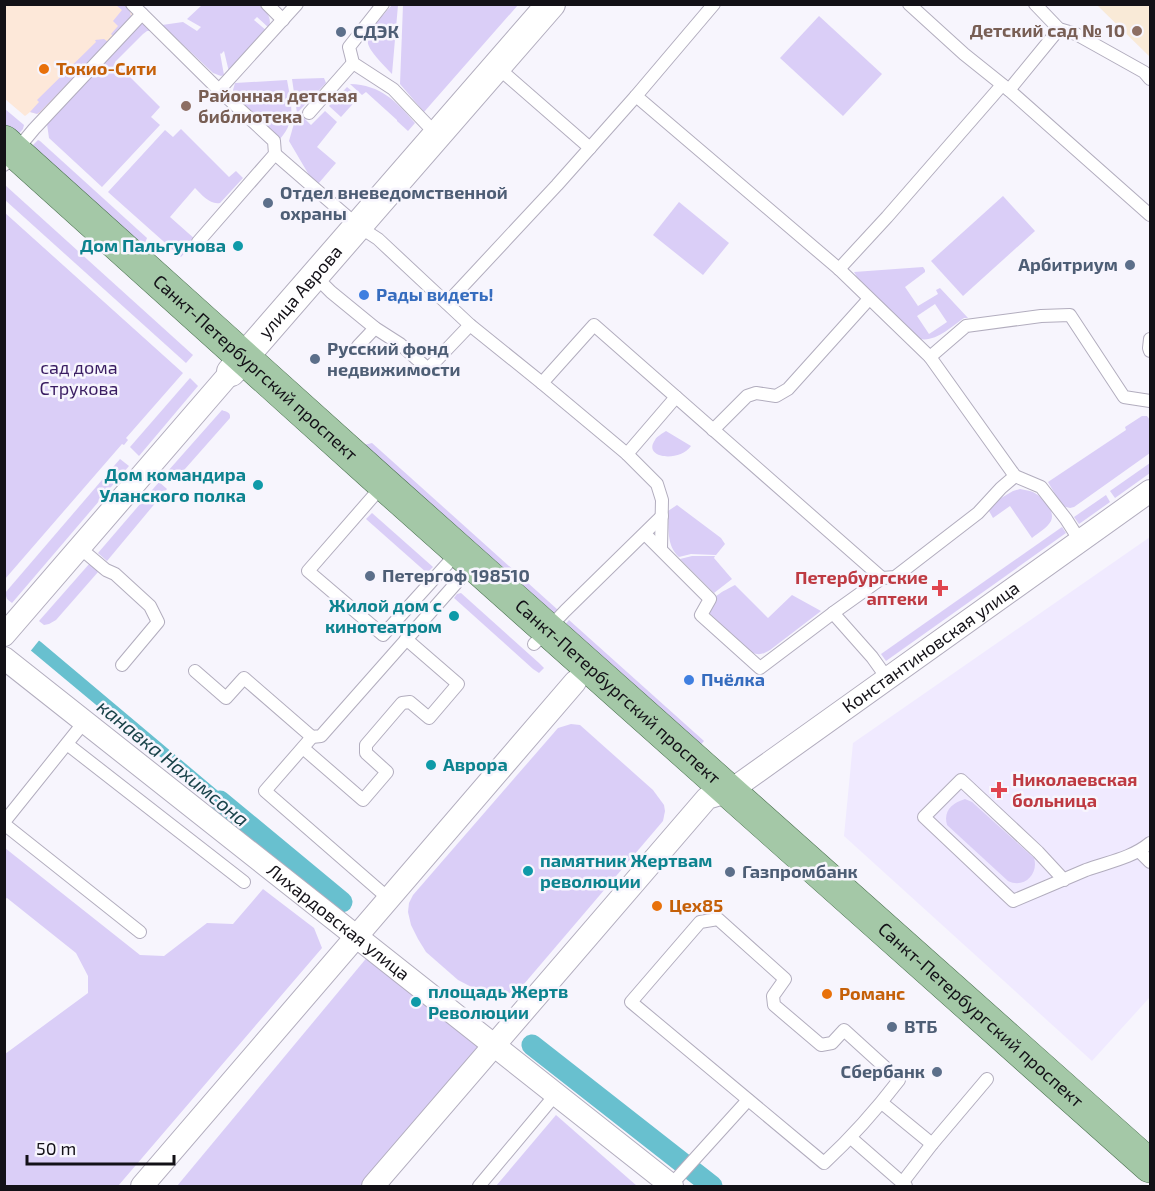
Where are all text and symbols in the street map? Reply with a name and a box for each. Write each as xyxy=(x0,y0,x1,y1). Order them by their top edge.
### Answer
place label: Детский сад № 10 xyxy=(970,19,1125,41)
place label: СДЭК xyxy=(353,20,400,42)
marker: Детский сад № 10 xyxy=(1130,24,1144,38)
marker: СДЭК xyxy=(334,25,348,39)
place label: Токио-Сити xyxy=(56,57,157,79)
marker: Токио-Сити xyxy=(37,62,51,76)
place label: Районная детская библиотека xyxy=(198,84,358,127)
marker: Районная детская библиотека xyxy=(179,99,193,113)
place label: Отдел вневедомственной охраны xyxy=(280,181,508,224)
marker: Отдел вневедомственной охраны xyxy=(261,196,275,210)
place label: Дом Пальгунова xyxy=(80,234,226,256)
marker: Дом Пальгунова xyxy=(231,239,245,253)
street label: улица Аврова xyxy=(253,240,346,342)
place label: Арбитриум xyxy=(1018,253,1118,275)
marker: Арбитриум xyxy=(1123,258,1137,272)
street label: Санкт-Петербургский проспект xyxy=(149,270,363,465)
place label: Рады видеть! xyxy=(376,283,494,305)
marker: Рады видеть! xyxy=(357,288,371,302)
place label: Русский фонд недвижимости xyxy=(327,337,461,380)
marker: Русский фонд недвижимости xyxy=(308,352,322,366)
park label: сад дома Струкова xyxy=(40,356,118,399)
place label: Дом командира Уланского полка xyxy=(100,463,246,506)
marker: Дом командира Уланского полка xyxy=(251,478,265,492)
place label: Петергоф 198510 xyxy=(382,564,530,586)
place label: Петербургские аптеки xyxy=(795,566,928,609)
marker: Петергоф 198510 xyxy=(363,569,377,583)
street label: Константиновская улица xyxy=(838,576,1023,717)
marker: Петербургские аптеки xyxy=(933,581,947,595)
place label: Жилой дом с кинотеатром xyxy=(325,594,442,637)
street label: Санкт-Петербургский проспект xyxy=(511,594,726,789)
marker: Жилой дом с кинотеатром xyxy=(447,609,461,623)
place label: Пчёлка xyxy=(701,668,765,690)
marker: Пчёлка xyxy=(682,673,696,687)
water label: канавка Нахимсона xyxy=(93,694,254,831)
place label: Аврора xyxy=(443,753,508,775)
marker: Аврора xyxy=(424,758,438,772)
place label: Николаевская больница xyxy=(1012,768,1137,811)
marker: Николаевская больница xyxy=(990,781,1008,799)
place label: памятник Жертвам революции xyxy=(540,849,712,892)
street label: Лихардовская улица xyxy=(263,858,415,984)
place label: Газпромбанк xyxy=(742,860,858,882)
marker: памятник Жертвам революции xyxy=(521,864,535,878)
marker: Газпромбанк xyxy=(723,865,737,879)
place label: Цех85 xyxy=(669,894,723,916)
marker: Цех85 xyxy=(650,899,664,913)
street label: Санкт-Петербургский проспект xyxy=(874,917,1089,1112)
place label: площадь Жертв Революции xyxy=(428,980,568,1023)
place label: Романс xyxy=(839,982,905,1004)
marker: Романс xyxy=(820,987,834,1001)
marker: площадь Жертв Революции xyxy=(409,995,423,1009)
place label: ВТБ xyxy=(904,1015,938,1037)
marker: ВТБ xyxy=(885,1020,899,1034)
place label: Сбербанк xyxy=(841,1060,925,1082)
marker: Сбербанк xyxy=(930,1065,944,1079)
scale bar xyxy=(27,1128,174,1166)
text: 50 m xyxy=(36,1137,76,1159)

